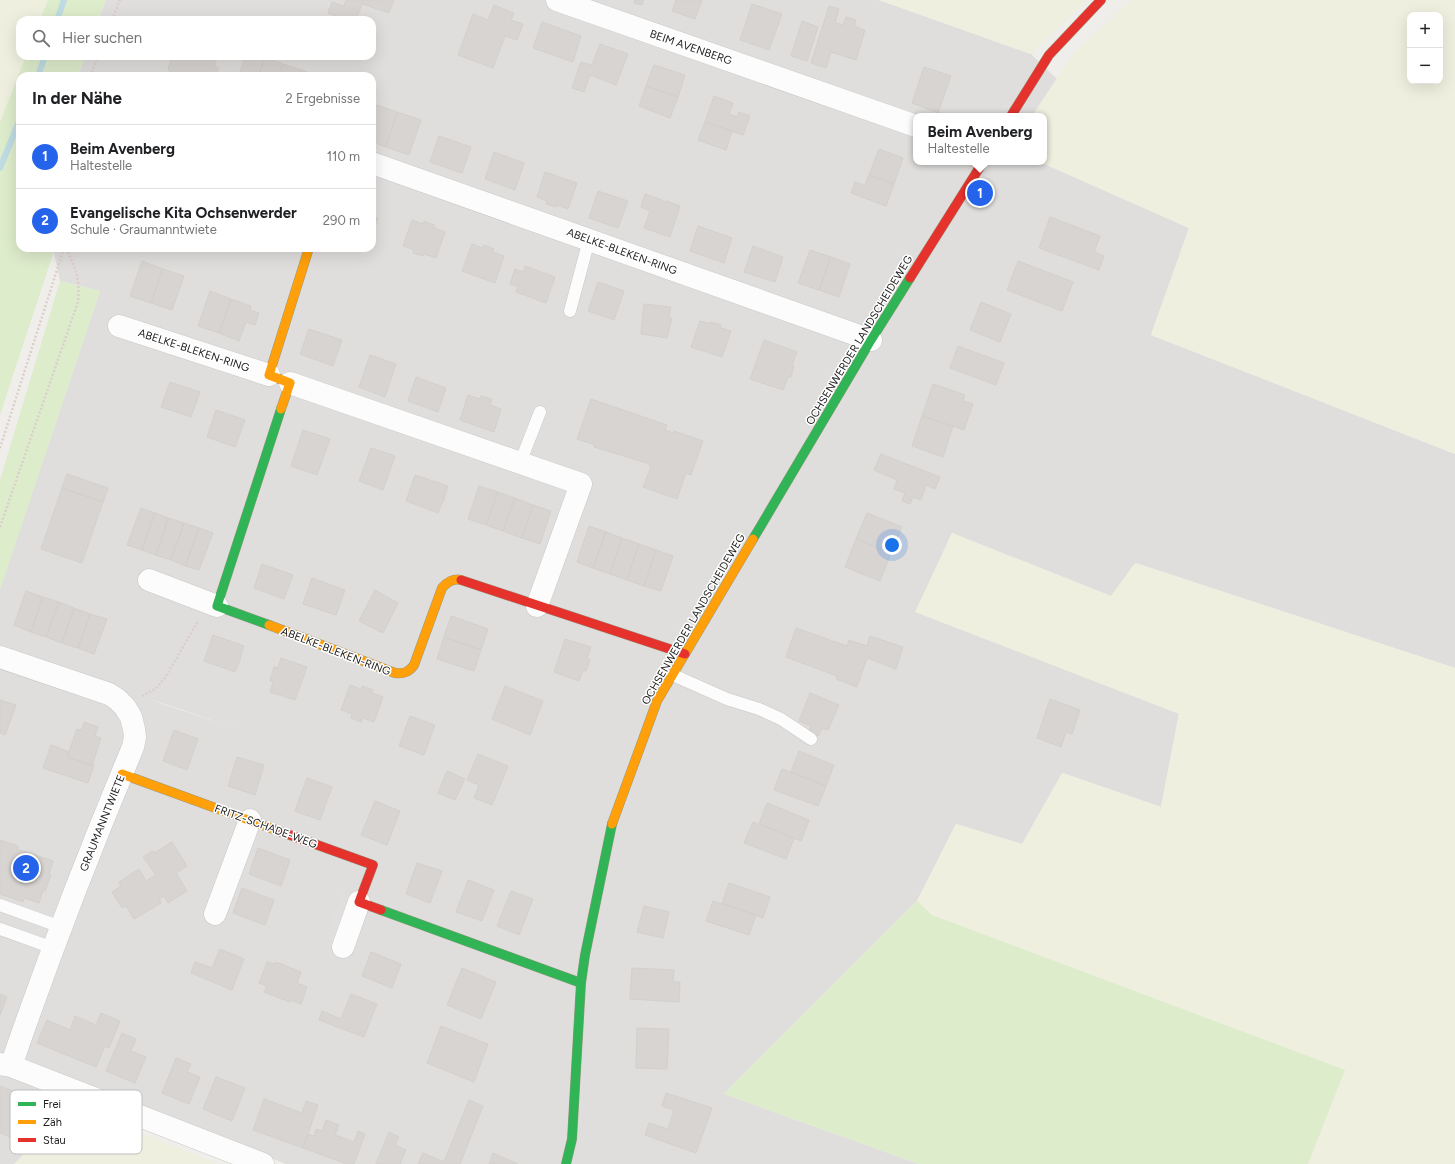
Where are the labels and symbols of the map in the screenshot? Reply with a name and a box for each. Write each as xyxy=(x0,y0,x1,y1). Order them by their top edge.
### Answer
street label: BEIM AVENBERG xyxy=(648,27,734,68)
pin: 1 xyxy=(967,178,993,208)
street label: ABELKE-BLEKEN-RING xyxy=(565,225,679,277)
street label: OCHSENWERDER LANDSCHEIDEWEG xyxy=(804,253,915,427)
street label: ABELKE-BLEKEN-RING xyxy=(137,326,251,375)
street label: OCHSENWERDER LANDSCHEIDEWEG xyxy=(639,531,748,707)
your location xyxy=(882,535,902,555)
street label: ABELKE-BLEKEN-RING xyxy=(279,625,392,678)
street label: GRAUMANNTWIETE xyxy=(77,773,128,873)
street label: FRITZ-SCHADE-WEG xyxy=(213,802,319,851)
pin: 2 xyxy=(13,853,39,883)
legend xyxy=(10,1090,142,1154)
text: Frei xyxy=(43,1098,61,1111)
text: Zäh xyxy=(43,1116,62,1129)
text: Stau xyxy=(43,1134,66,1147)

